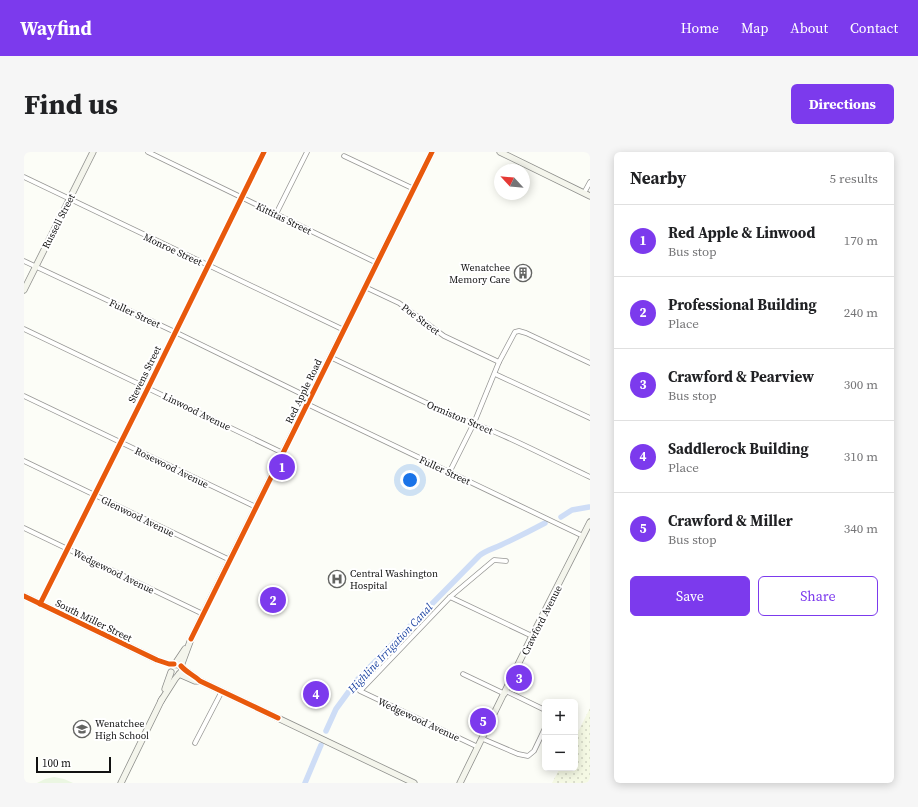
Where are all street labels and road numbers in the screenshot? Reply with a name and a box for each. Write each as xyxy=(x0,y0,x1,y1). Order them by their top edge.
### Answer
street label: Russell Street xyxy=(39,191,78,251)
street label: Kittitas Street xyxy=(254,199,314,238)
street label: Monroe Street xyxy=(141,230,205,269)
street label: Fuller Street xyxy=(107,296,163,331)
street label: Poe Street xyxy=(399,301,443,338)
street label: Stevens Street xyxy=(125,343,164,405)
street label: Red Apple Road xyxy=(282,356,325,426)
street label: Linwood Avenue xyxy=(161,389,233,434)
street label: Ormiston Street xyxy=(425,398,496,438)
street label: Rosewood Avenue xyxy=(133,444,211,491)
street label: Fuller Street xyxy=(417,453,473,488)
street label: Glenwood Avenue xyxy=(99,493,177,540)
street label: Wedgewood Avenue xyxy=(71,546,157,597)
street label: Crawford Avenue xyxy=(518,583,565,657)
street label: South Miller Street xyxy=(53,596,135,645)
street label: Wedgewood Avenue xyxy=(376,695,462,744)

